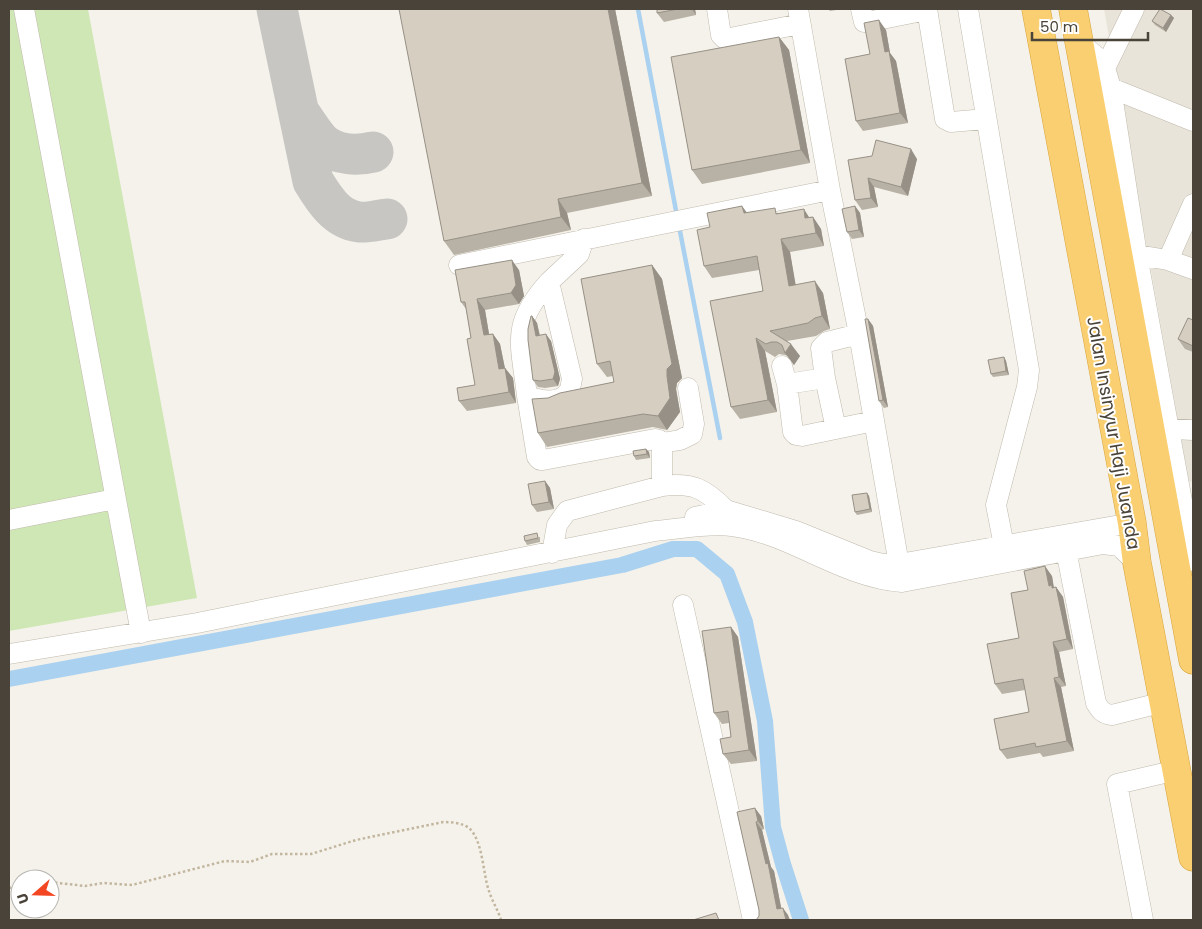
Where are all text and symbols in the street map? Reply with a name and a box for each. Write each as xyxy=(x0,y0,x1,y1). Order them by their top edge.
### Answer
scale bar xyxy=(1032,10,1148,42)
text: 50 m xyxy=(1040,16,1078,37)
street label: Jalan Insinyur Haji Juanda xyxy=(1081,314,1147,552)
north arrow xyxy=(10,869,60,919)
text: U xyxy=(12,890,34,907)

